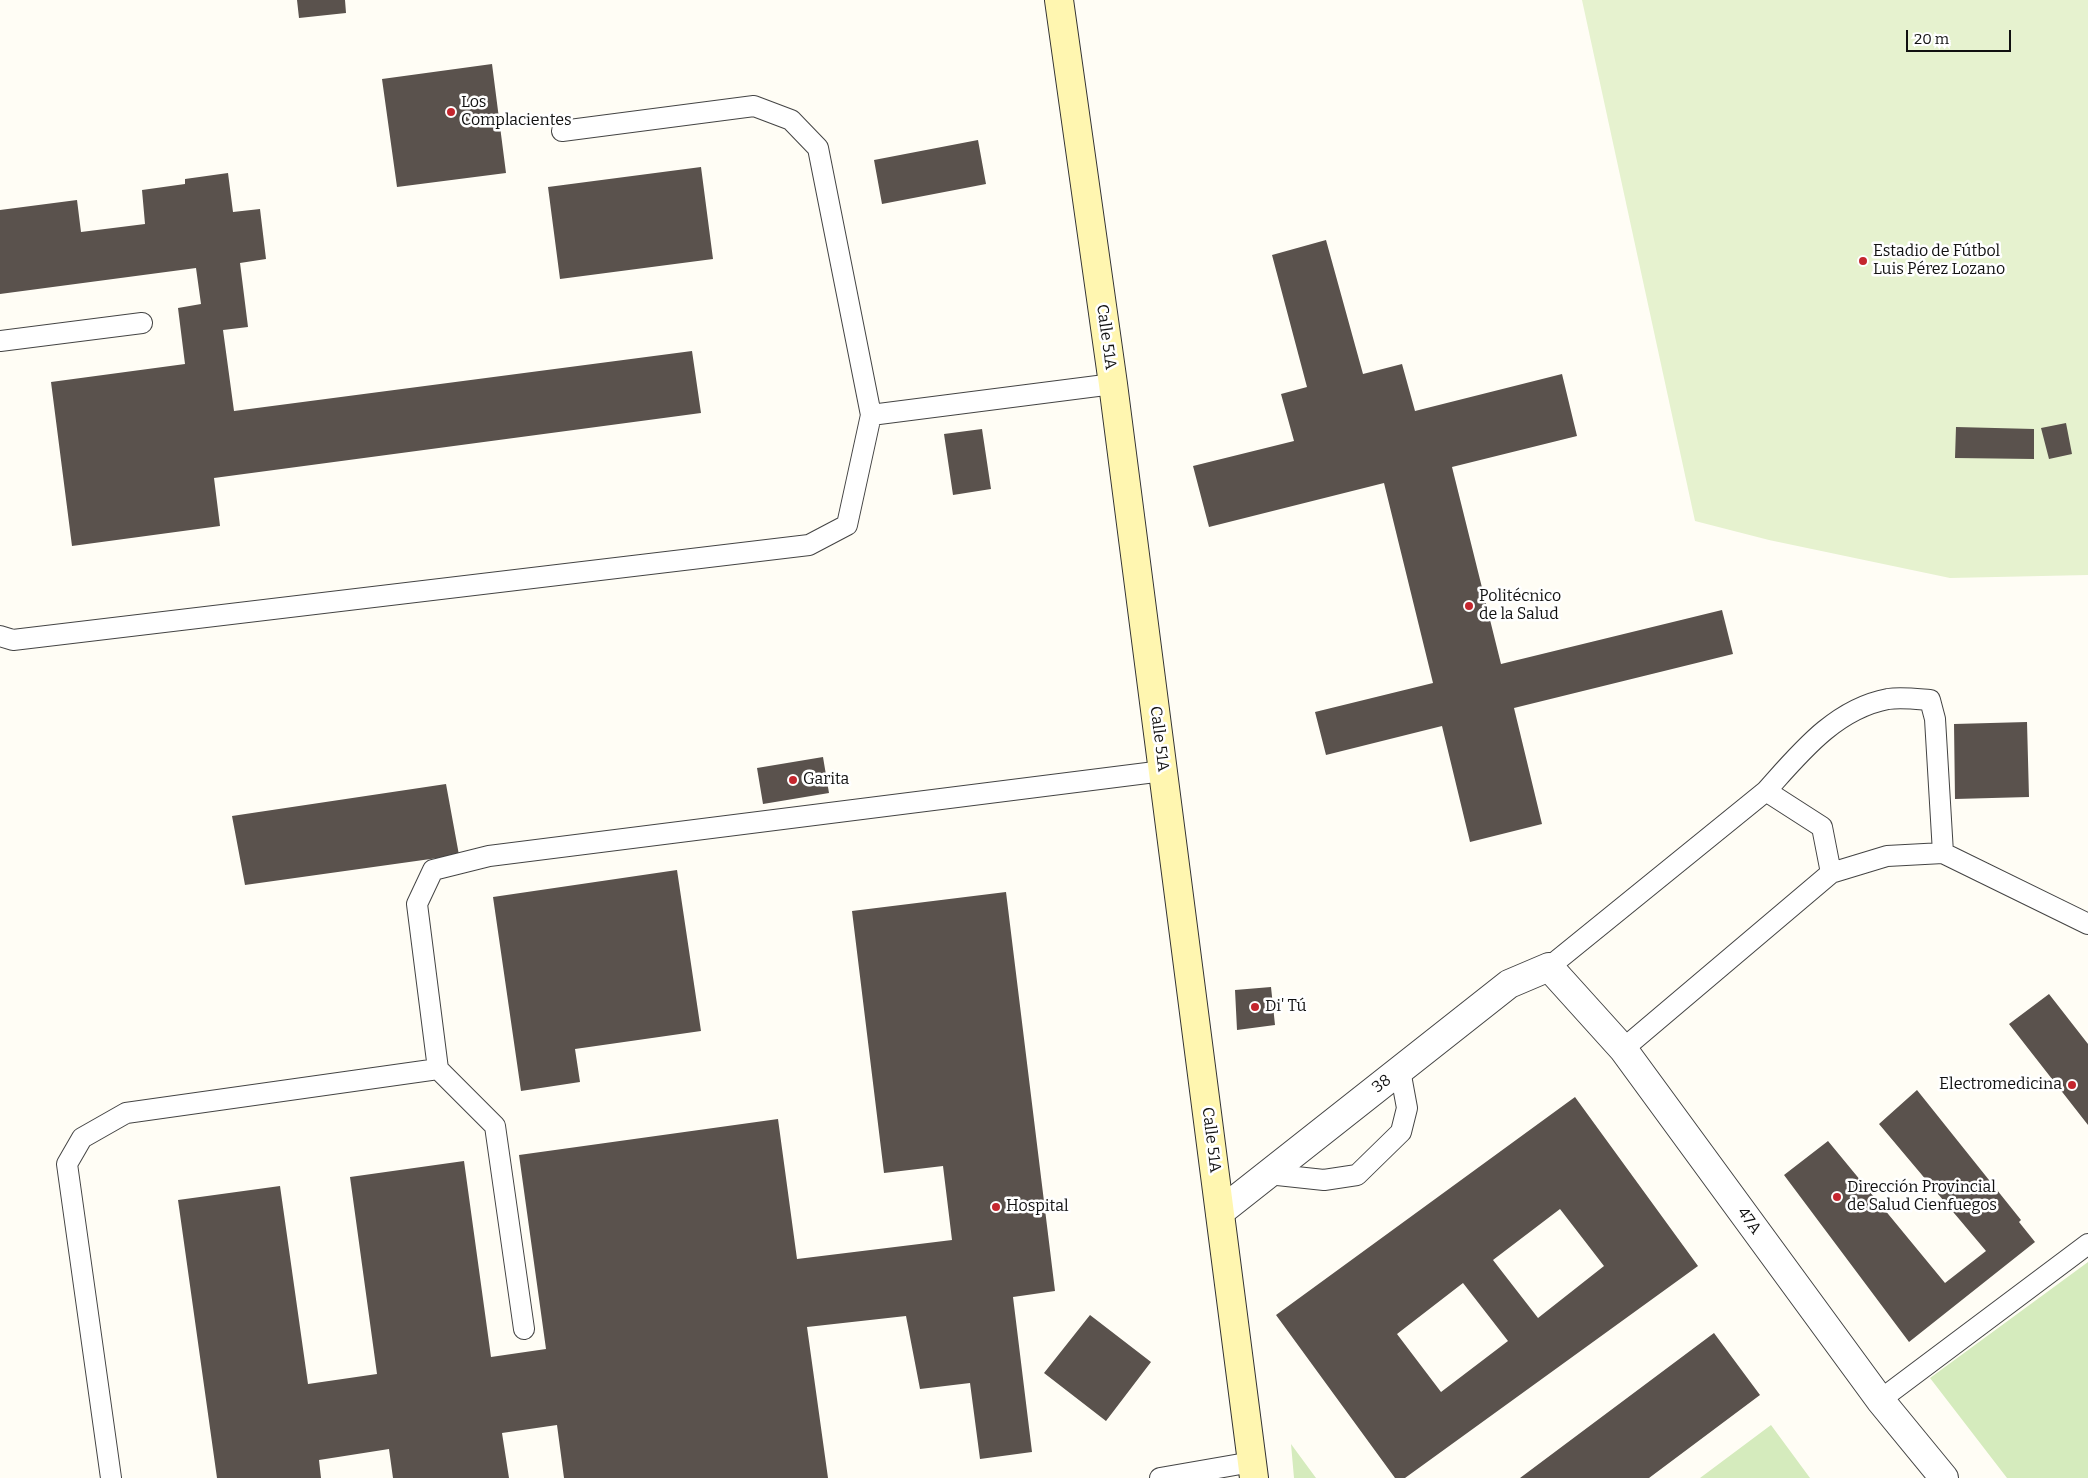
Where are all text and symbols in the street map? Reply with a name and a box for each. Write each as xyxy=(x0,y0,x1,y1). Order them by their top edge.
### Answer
scale bar xyxy=(1908,20,2013,52)
text: 20 m xyxy=(1914,30,1949,48)
place label: Los Complacientes xyxy=(461,93,572,131)
marker: Los Complacientes xyxy=(445,106,457,118)
place label: Estadio de Fútbol Luis Pérez Lozano xyxy=(1873,242,2005,280)
marker: Estadio de Fútbol Luis Pérez Lozano xyxy=(1857,255,1869,267)
street label: Calle 51A xyxy=(1092,303,1120,371)
place label: Politécnico de la Salud xyxy=(1479,587,1561,625)
marker: Politécnico de la Salud xyxy=(1463,600,1475,612)
street label: Calle 51A xyxy=(1145,705,1173,773)
place label: Garita xyxy=(803,770,849,790)
marker: Garita xyxy=(787,774,799,786)
place label: Di' Tú xyxy=(1265,997,1306,1017)
marker: Di' Tú xyxy=(1249,1001,1261,1013)
street label: 38 xyxy=(1369,1071,1395,1097)
place label: Electromedicina xyxy=(1939,1075,2062,1095)
marker: Electromedicina xyxy=(2066,1079,2078,1091)
street label: Calle 51A xyxy=(1197,1106,1225,1174)
place label: Dirección Provincial de Salud Cienfuegos xyxy=(1847,1178,1997,1216)
marker: Dirección Provincial de Salud Cienfuegos xyxy=(1831,1191,1843,1203)
place label: Hospital xyxy=(1006,1197,1069,1217)
marker: Hospital xyxy=(990,1201,1002,1213)
street label: 47A xyxy=(1733,1204,1765,1238)

